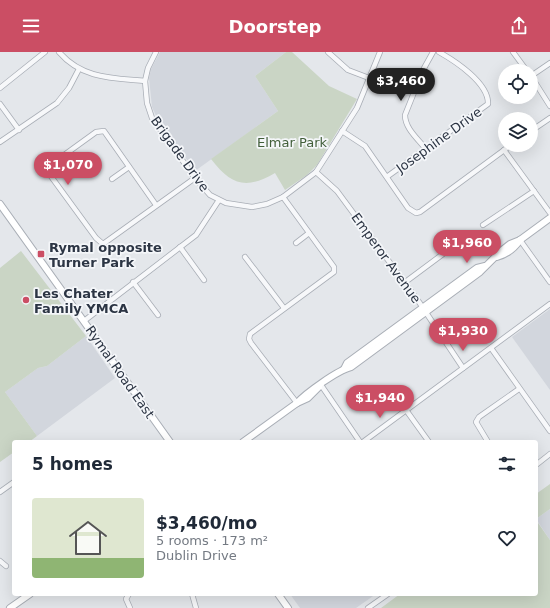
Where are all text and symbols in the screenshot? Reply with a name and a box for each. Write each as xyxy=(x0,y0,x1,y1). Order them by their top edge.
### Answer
icon: menu xyxy=(20,15,42,37)
icon: share xyxy=(508,15,530,37)
text: Doorstep xyxy=(229,16,321,37)
map controls xyxy=(498,64,538,152)
button: locate xyxy=(498,64,538,104)
pin: $3,460 xyxy=(368,68,434,102)
text: $3,460 xyxy=(376,73,426,88)
street label: Josephine Drive xyxy=(393,104,485,177)
button: layers xyxy=(498,112,538,152)
street label: Brigade Drive xyxy=(148,114,212,194)
park label: Elmar Park xyxy=(257,135,327,150)
pin: $1,070 xyxy=(35,152,101,186)
text: $1,070 xyxy=(43,157,93,172)
street label: Emperor Avenue xyxy=(348,210,424,306)
pin: $1,960 xyxy=(434,230,500,264)
text: $1,960 xyxy=(442,235,492,250)
place label: Rymal opposite Turner Park xyxy=(49,240,162,270)
marker: Rymal opposite Turner Park xyxy=(36,249,46,259)
place label: Les Chater Family YMCA xyxy=(34,286,128,316)
marker: Les Chater Family YMCA xyxy=(21,295,31,305)
pin: $1,930 xyxy=(430,318,496,352)
street label: Rymal Road East xyxy=(83,323,157,421)
text: $1,930 xyxy=(438,323,488,338)
pin: $1,940 xyxy=(347,385,413,419)
text: $1,940 xyxy=(355,390,405,405)
icon: filters xyxy=(496,453,518,475)
text: 5 homes xyxy=(32,454,113,474)
text: $3,460/mo xyxy=(156,513,257,533)
icon: home xyxy=(64,514,112,562)
icon: heart xyxy=(496,527,518,549)
text: 5 rooms · 173 m² xyxy=(156,533,268,548)
text: Dublin Drive xyxy=(156,548,237,563)

